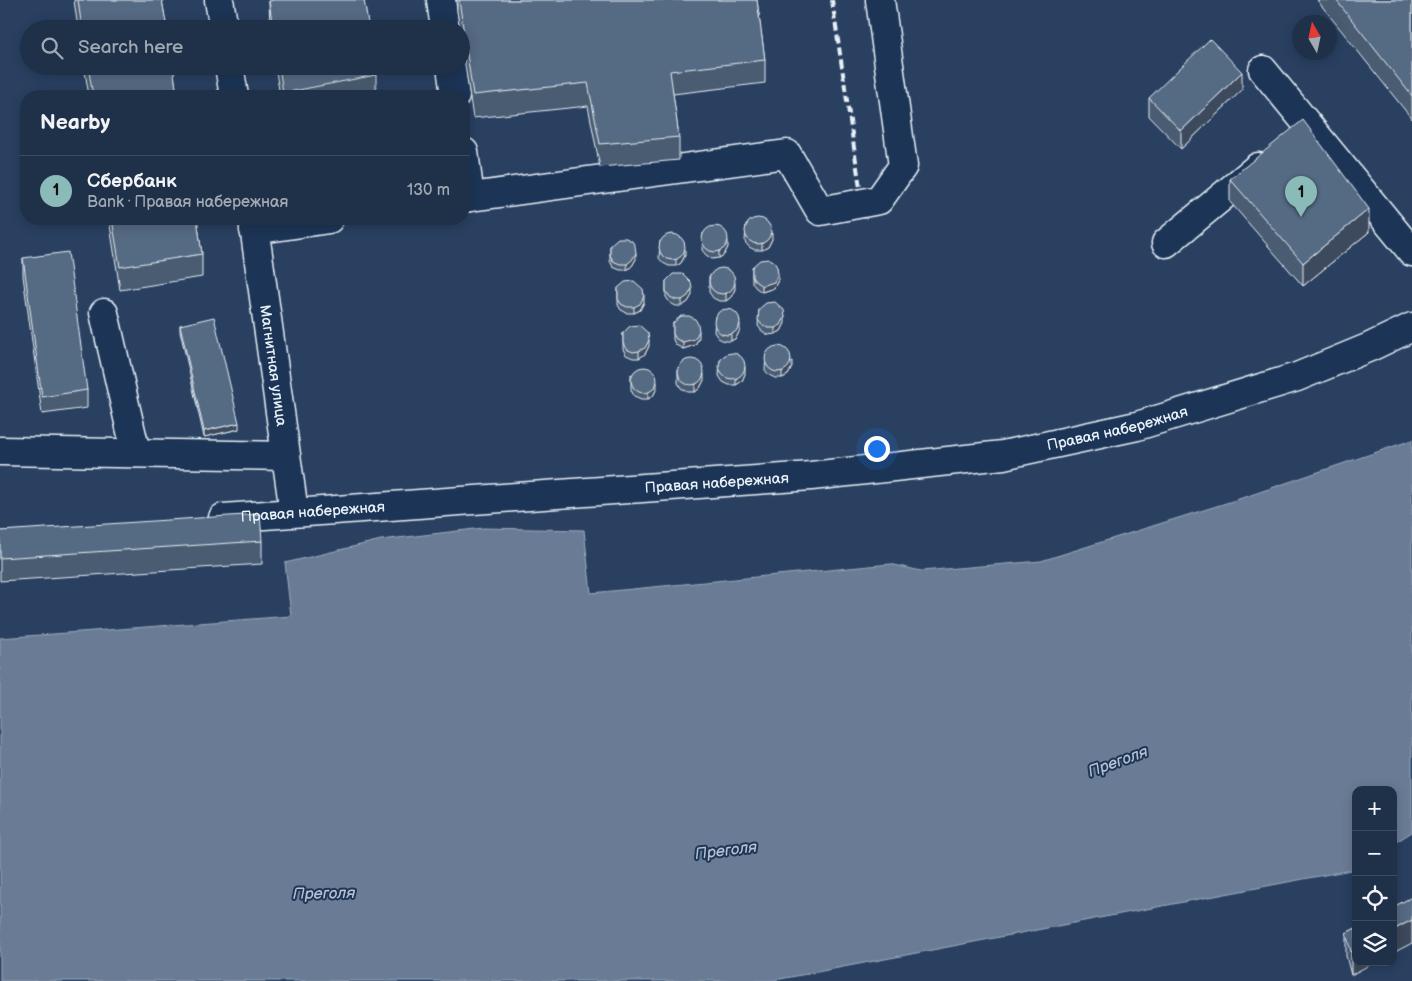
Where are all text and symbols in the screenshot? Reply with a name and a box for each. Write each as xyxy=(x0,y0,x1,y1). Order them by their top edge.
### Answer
north arrow xyxy=(1292,15,1337,60)
search box xyxy=(20,20,470,75)
icon: search xyxy=(38,34,66,62)
text: Search here xyxy=(78,36,183,59)
text: Nearby xyxy=(40,110,110,135)
text: Сбербанк xyxy=(87,170,177,193)
pin: 1 xyxy=(1285,176,1317,217)
text: 1 xyxy=(53,181,59,200)
text: 130 m xyxy=(407,181,450,200)
text: Bank · Правая набережная xyxy=(87,193,288,212)
street label: Магнитная улица xyxy=(256,304,291,428)
street label: Правая набережная xyxy=(1045,402,1190,455)
your location xyxy=(864,436,890,462)
street label: Правая набережная xyxy=(644,468,790,497)
street label: Правая набережная xyxy=(240,497,386,526)
water label: Преголя xyxy=(1085,742,1151,782)
map controls xyxy=(1352,786,1397,966)
button: + xyxy=(1352,786,1397,831)
button: − xyxy=(1352,831,1397,876)
water label: Преголя xyxy=(694,838,758,864)
button: locate xyxy=(1352,876,1397,921)
water label: Преголя xyxy=(293,884,356,904)
button: layers xyxy=(1352,921,1397,966)

